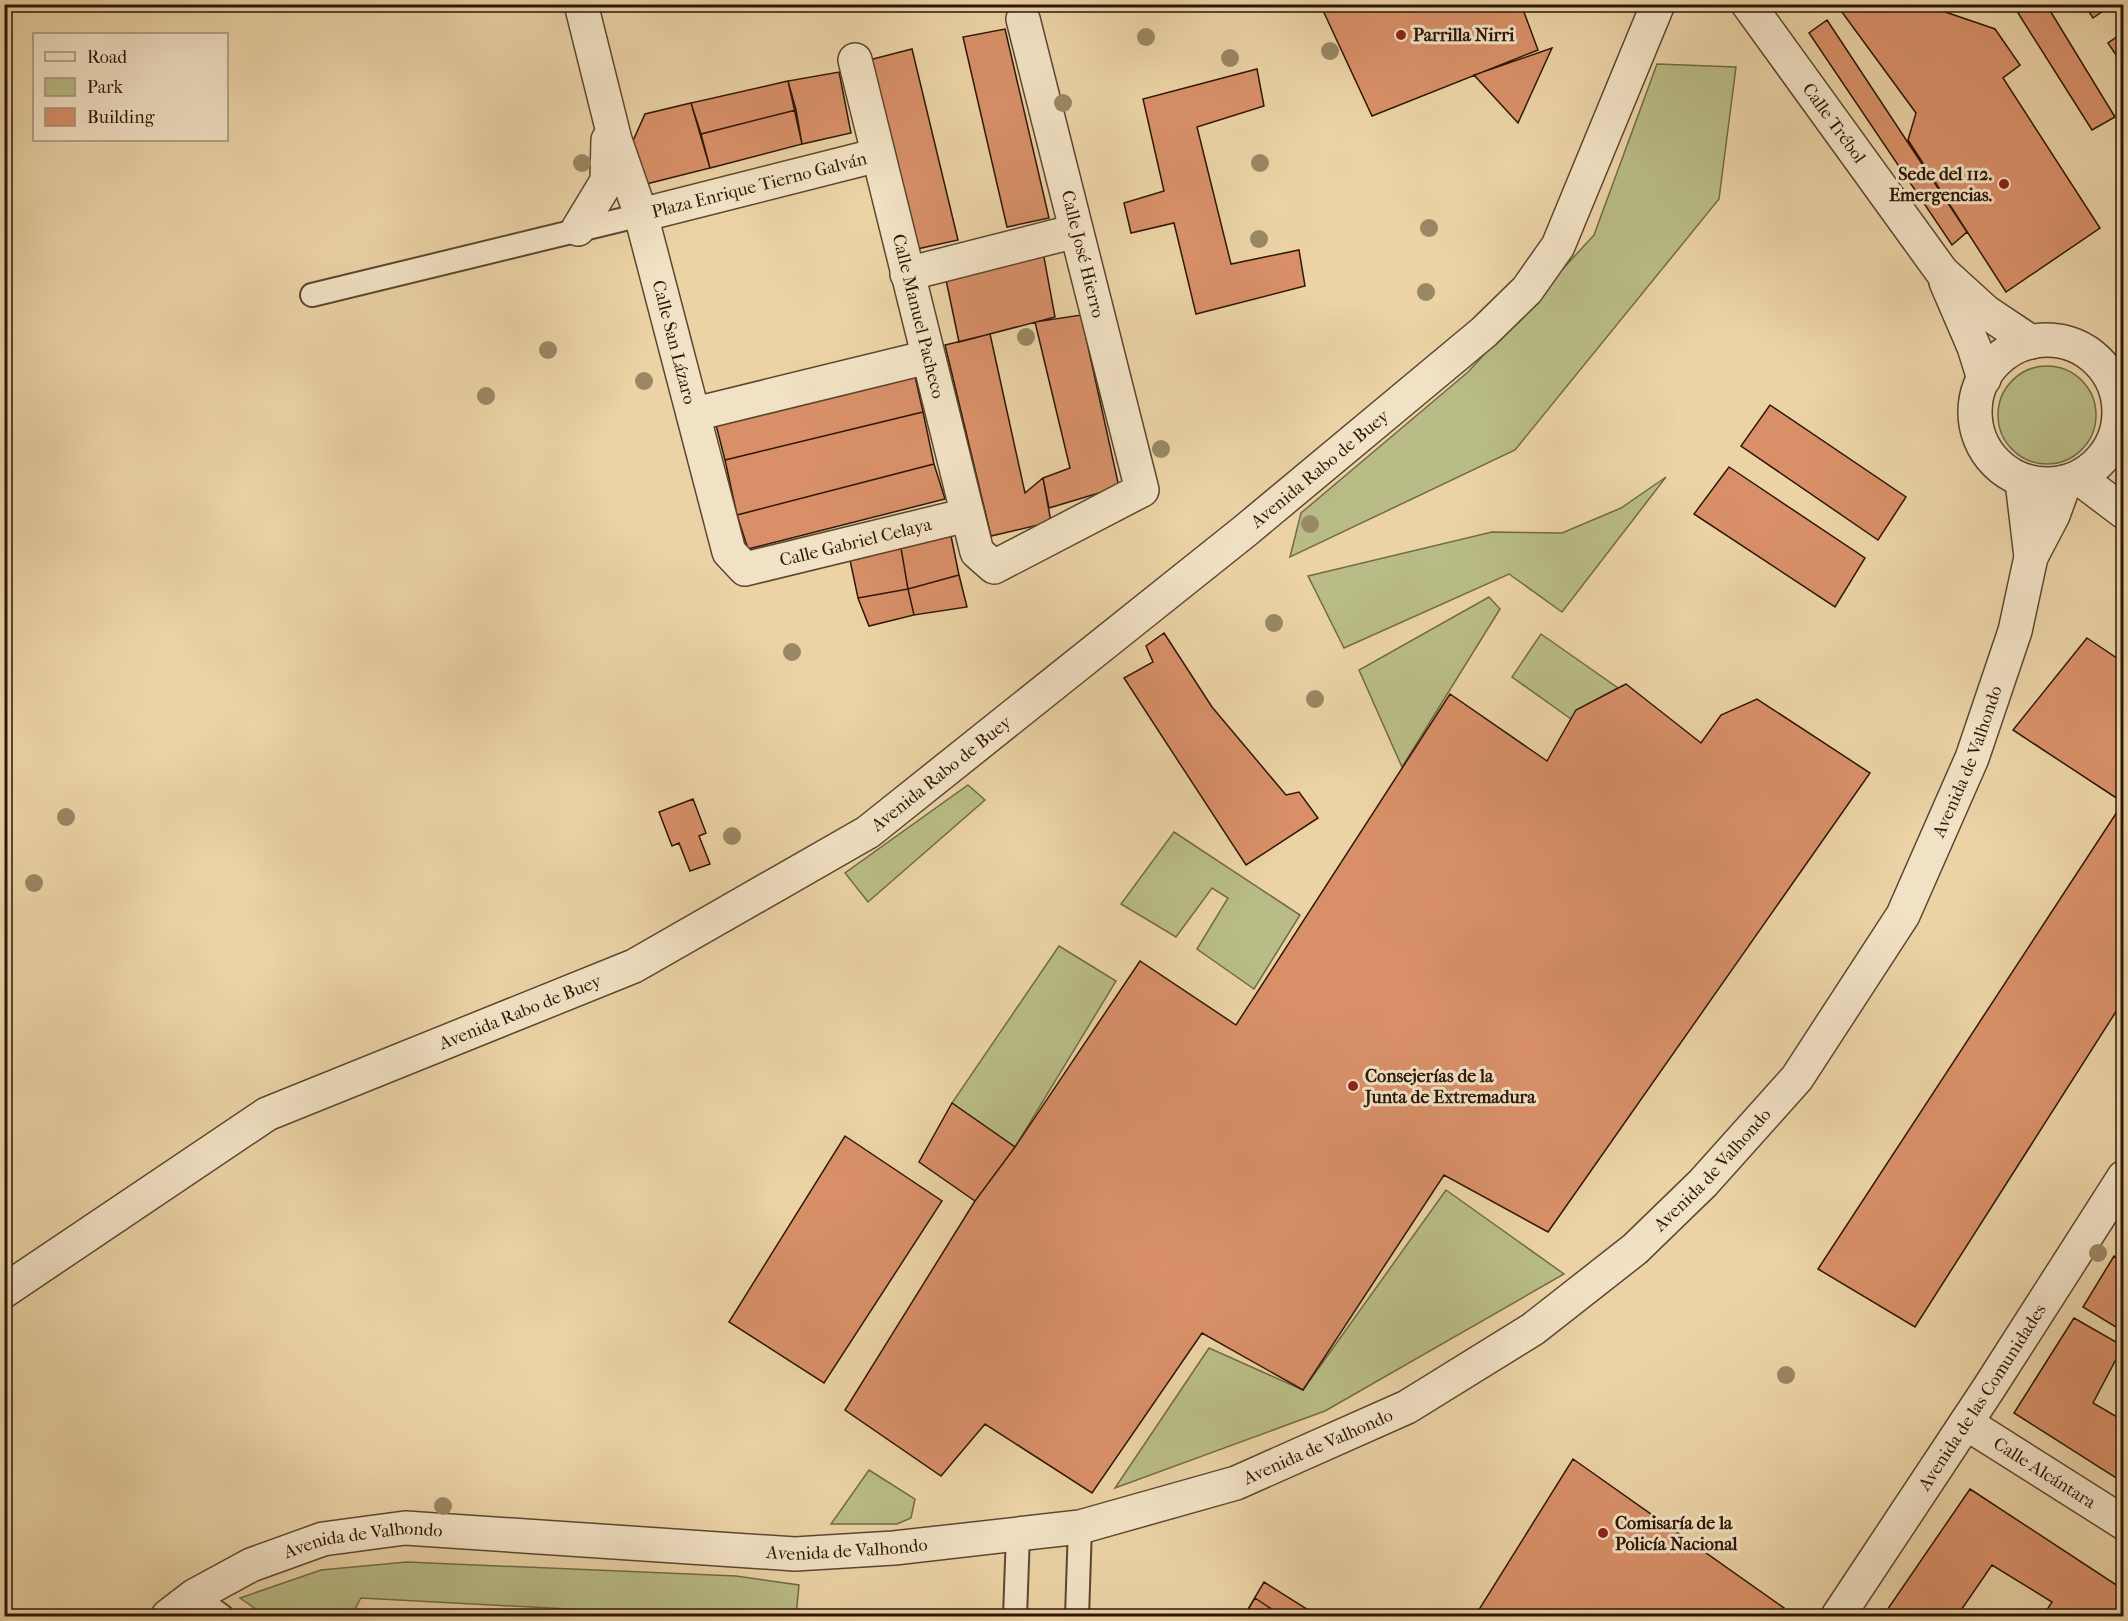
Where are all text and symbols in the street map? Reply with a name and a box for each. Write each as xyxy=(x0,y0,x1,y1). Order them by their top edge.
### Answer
place label: Parrilla Nirri xyxy=(1413,25,1515,46)
marker: Parrilla Nirri xyxy=(1394,28,1408,42)
legend xyxy=(33,33,228,141)
text: Road xyxy=(87,47,127,68)
text: Park xyxy=(87,77,124,98)
street label: Calle Trébol xyxy=(1798,79,1870,168)
text: Building xyxy=(87,107,155,128)
street label: Plaza Enrique Tierno Galván xyxy=(650,148,870,223)
place label: Sede del 112. Emergencias. xyxy=(1889,164,1993,206)
marker: Sede del 112. Emergencias. xyxy=(1997,177,2011,191)
street label: Calle José Hierro xyxy=(1057,188,1109,320)
street label: Calle Manuel Pacheco xyxy=(888,232,949,401)
street label: Calle San Lázaro xyxy=(647,278,700,407)
street label: Avenida Rabo de Buey xyxy=(1246,405,1394,533)
street label: Calle Gabriel Celaya xyxy=(778,514,934,571)
street label: Avenida de Valhondo xyxy=(1928,683,2007,842)
street label: Avenida Rabo de Buey xyxy=(866,711,1017,837)
street label: Avenida Rabo de Buey xyxy=(435,970,606,1055)
place label: Consejerías de la Junta de Extremadura xyxy=(1363,1066,1536,1108)
marker: Consejerías de la Junta de Extremadura xyxy=(1346,1079,1360,1093)
street label: Avenida de Valhondo xyxy=(1649,1104,1776,1237)
street label: Avenida de las Comunidades xyxy=(1914,1300,2051,1495)
street label: Avenida de Valhondo xyxy=(1239,1405,1396,1490)
street label: Calle Alcántara xyxy=(1989,1433,2100,1514)
place label: Comisaría de la Policía Nacional xyxy=(1615,1513,1739,1555)
street label: Avenida de Valhondo xyxy=(280,1518,443,1564)
marker: Comisaría de la Policía Nacional xyxy=(1596,1526,1610,1540)
street label: Avenida de Valhondo xyxy=(765,1534,929,1565)

